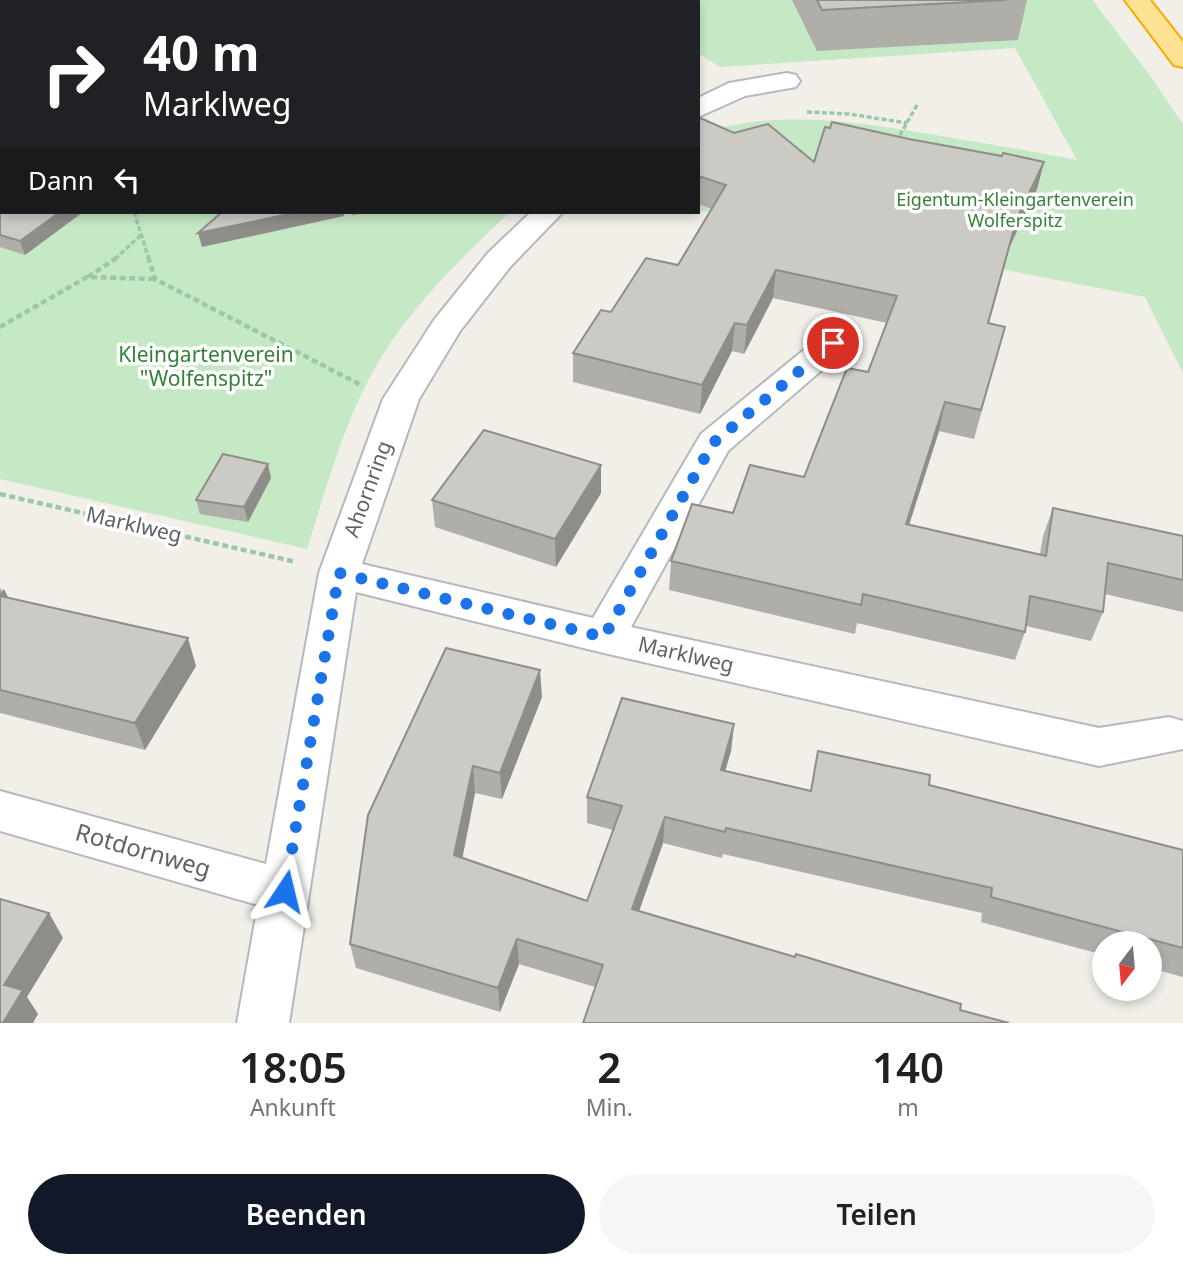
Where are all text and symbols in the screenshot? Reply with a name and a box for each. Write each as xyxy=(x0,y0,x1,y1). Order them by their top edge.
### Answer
text: 40 m xyxy=(143,19,260,85)
icon: right xyxy=(28,28,119,119)
text: Marklweg xyxy=(143,82,291,125)
icon: left xyxy=(108,161,146,199)
text: Dann xyxy=(28,162,94,198)
park label: Eigentum-Kleingartenverein Wolferspitz xyxy=(896,187,1134,232)
pin xyxy=(803,313,863,373)
icon: arrive xyxy=(814,324,852,362)
park label: Kleingartenverein "Wolfenspitz" xyxy=(118,340,294,392)
street label: Ahornring xyxy=(337,437,397,541)
street label: Marklweg xyxy=(84,499,185,549)
street label: Marklweg xyxy=(636,629,737,679)
street label: Rotdornweg xyxy=(72,814,215,885)
position arrow xyxy=(248,854,322,928)
north arrow xyxy=(1092,931,1162,1001)
map controls xyxy=(1092,931,1162,1001)
text: 18:05 xyxy=(239,1038,347,1095)
text: 2 xyxy=(597,1038,621,1095)
text: 140 xyxy=(872,1038,944,1095)
text: Ankunft xyxy=(250,1091,336,1123)
text: Min. xyxy=(586,1091,633,1123)
text: m xyxy=(897,1091,919,1123)
button: Beenden xyxy=(28,1174,585,1254)
button: Teilen xyxy=(599,1174,1155,1254)

